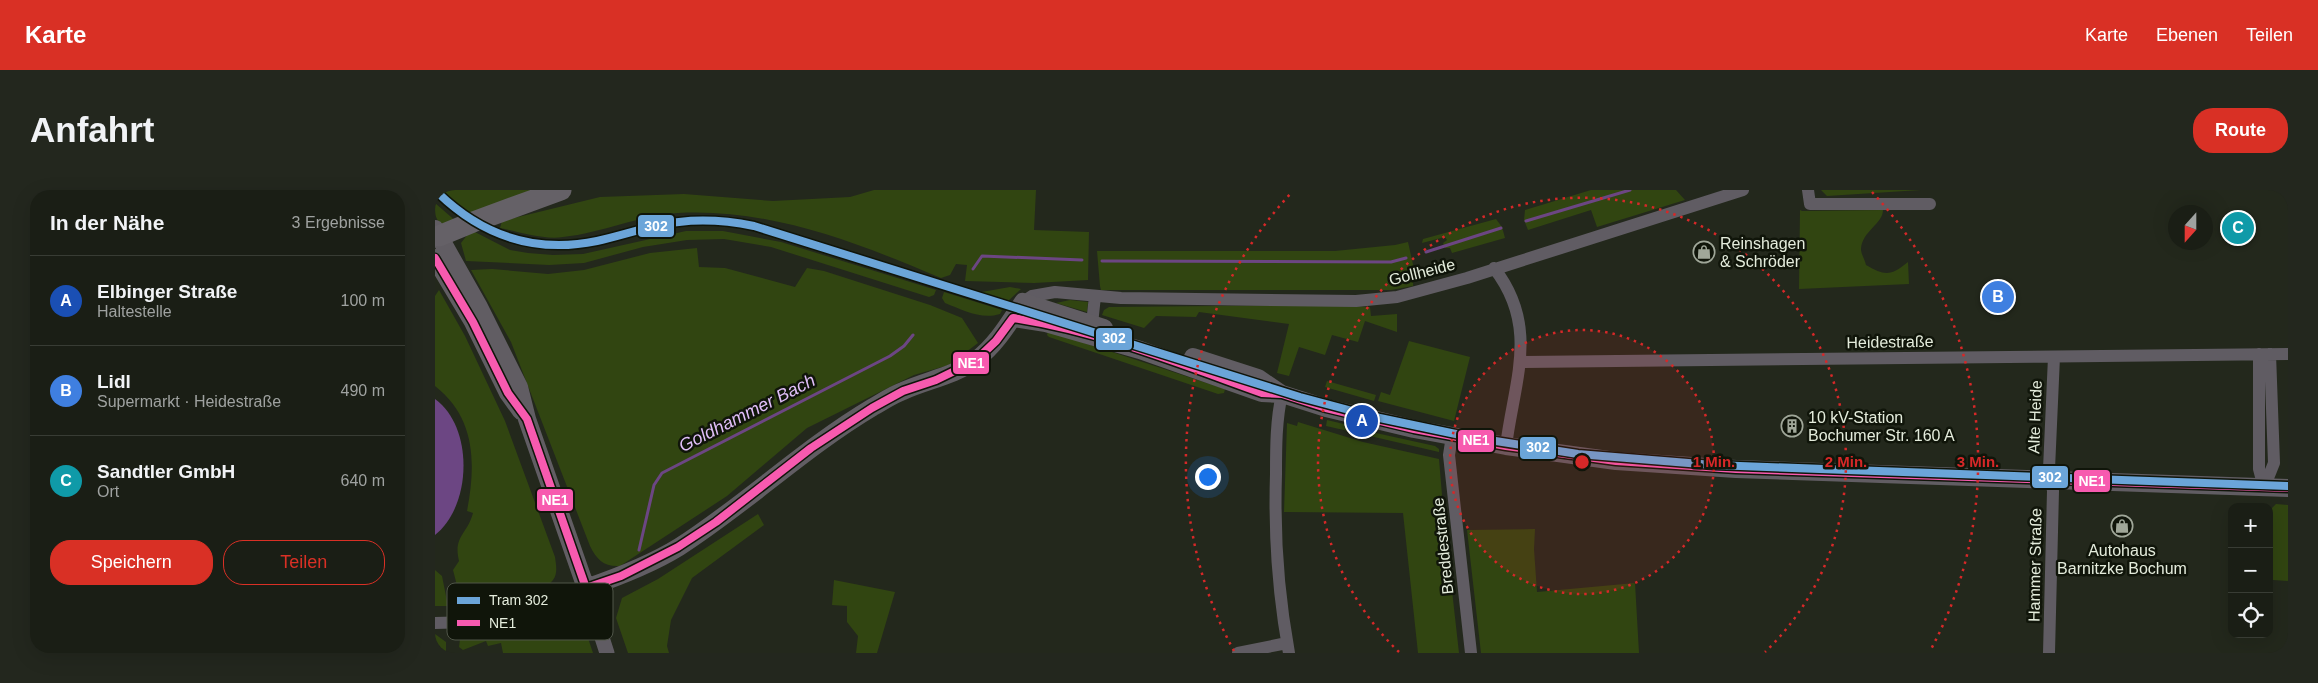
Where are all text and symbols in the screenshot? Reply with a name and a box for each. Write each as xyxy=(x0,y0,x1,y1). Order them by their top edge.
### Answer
text: Karte xyxy=(25,21,86,48)
text: Karte xyxy=(2085,25,2128,45)
text: Ebenen xyxy=(2156,25,2218,45)
text: Teilen xyxy=(2246,25,2293,45)
button: Route xyxy=(2193,108,2288,153)
text: Anfahrt xyxy=(30,110,154,149)
north arrow xyxy=(2168,205,2213,250)
pin: C xyxy=(2222,209,2254,247)
text: In der Nähe xyxy=(50,211,164,234)
text: 3 Ergebnisse xyxy=(292,214,385,231)
line badge: 302 xyxy=(637,214,675,238)
text: 302 xyxy=(644,218,668,234)
place label: Reinshagen & Schröder xyxy=(1720,235,1805,270)
shop icon: Reinshagen & Schröder xyxy=(1692,240,1716,264)
street label: Gollheide xyxy=(1387,256,1457,288)
pin: B xyxy=(1982,278,2014,316)
text: Elbinger Straße xyxy=(97,281,237,302)
text: A xyxy=(60,292,72,309)
text: 100 m xyxy=(341,292,385,309)
text: Haltestelle xyxy=(97,303,172,320)
line badge: 302 xyxy=(1095,327,1133,351)
text: 302 xyxy=(1102,330,1126,346)
street label: Heidestraße xyxy=(1846,333,1934,351)
line badge: NE1 xyxy=(952,351,990,375)
text: NE1 xyxy=(957,355,985,371)
water label: Goldhammer Bach xyxy=(676,370,818,456)
text: Lidl xyxy=(97,371,131,392)
street label: Alte Heide xyxy=(2025,380,2045,454)
text: B xyxy=(60,382,72,399)
text: 490 m xyxy=(341,382,385,399)
text: Supermarkt · Heidestraße xyxy=(97,393,281,410)
pin: A xyxy=(1346,402,1378,440)
place label: 10 kV-Station Bochumer Str. 160 A xyxy=(1808,409,1955,444)
building icon: 10 kV-Station Bochumer Str. 160 A xyxy=(1780,414,1804,438)
line badge: NE1 xyxy=(1457,429,1495,453)
text: NE1 xyxy=(1462,432,1490,448)
line badge: 302 xyxy=(1519,436,1557,460)
text: 302 xyxy=(1526,439,1550,455)
centre of rings xyxy=(1573,453,1591,471)
text: 1 Min. xyxy=(1693,453,1735,470)
text: 2 Min. xyxy=(1825,453,1867,470)
text: 3 Min. xyxy=(1957,453,1999,470)
text: Sandtler GmbH xyxy=(97,461,235,482)
your location xyxy=(1195,464,1221,490)
line badge: 302 xyxy=(2031,465,2069,489)
text: 302 xyxy=(2038,469,2062,485)
line badge: NE1 xyxy=(2073,469,2111,493)
text: C xyxy=(60,472,72,489)
text: 640 m xyxy=(341,472,385,489)
text: NE1 xyxy=(2078,473,2106,489)
text: Ort xyxy=(97,483,119,500)
line badge: NE1 xyxy=(536,488,574,512)
text: NE1 xyxy=(541,492,569,508)
street label: Breddestraße xyxy=(1429,497,1457,595)
map controls xyxy=(2228,503,2273,638)
button: + xyxy=(2228,503,2273,548)
street label: Hammer Straße xyxy=(2026,508,2044,622)
shop icon: Autohaus Barnitzke Bochum xyxy=(2110,514,2134,538)
button: Speichern xyxy=(50,540,213,585)
button: Teilen xyxy=(223,540,385,585)
place label: Autohaus Barnitzke Bochum xyxy=(2057,542,2187,577)
button: − xyxy=(2228,548,2273,593)
legend xyxy=(447,583,613,640)
text: Tram 302 xyxy=(489,592,549,608)
button: locate xyxy=(2228,593,2273,638)
text: NE1 xyxy=(489,615,516,631)

